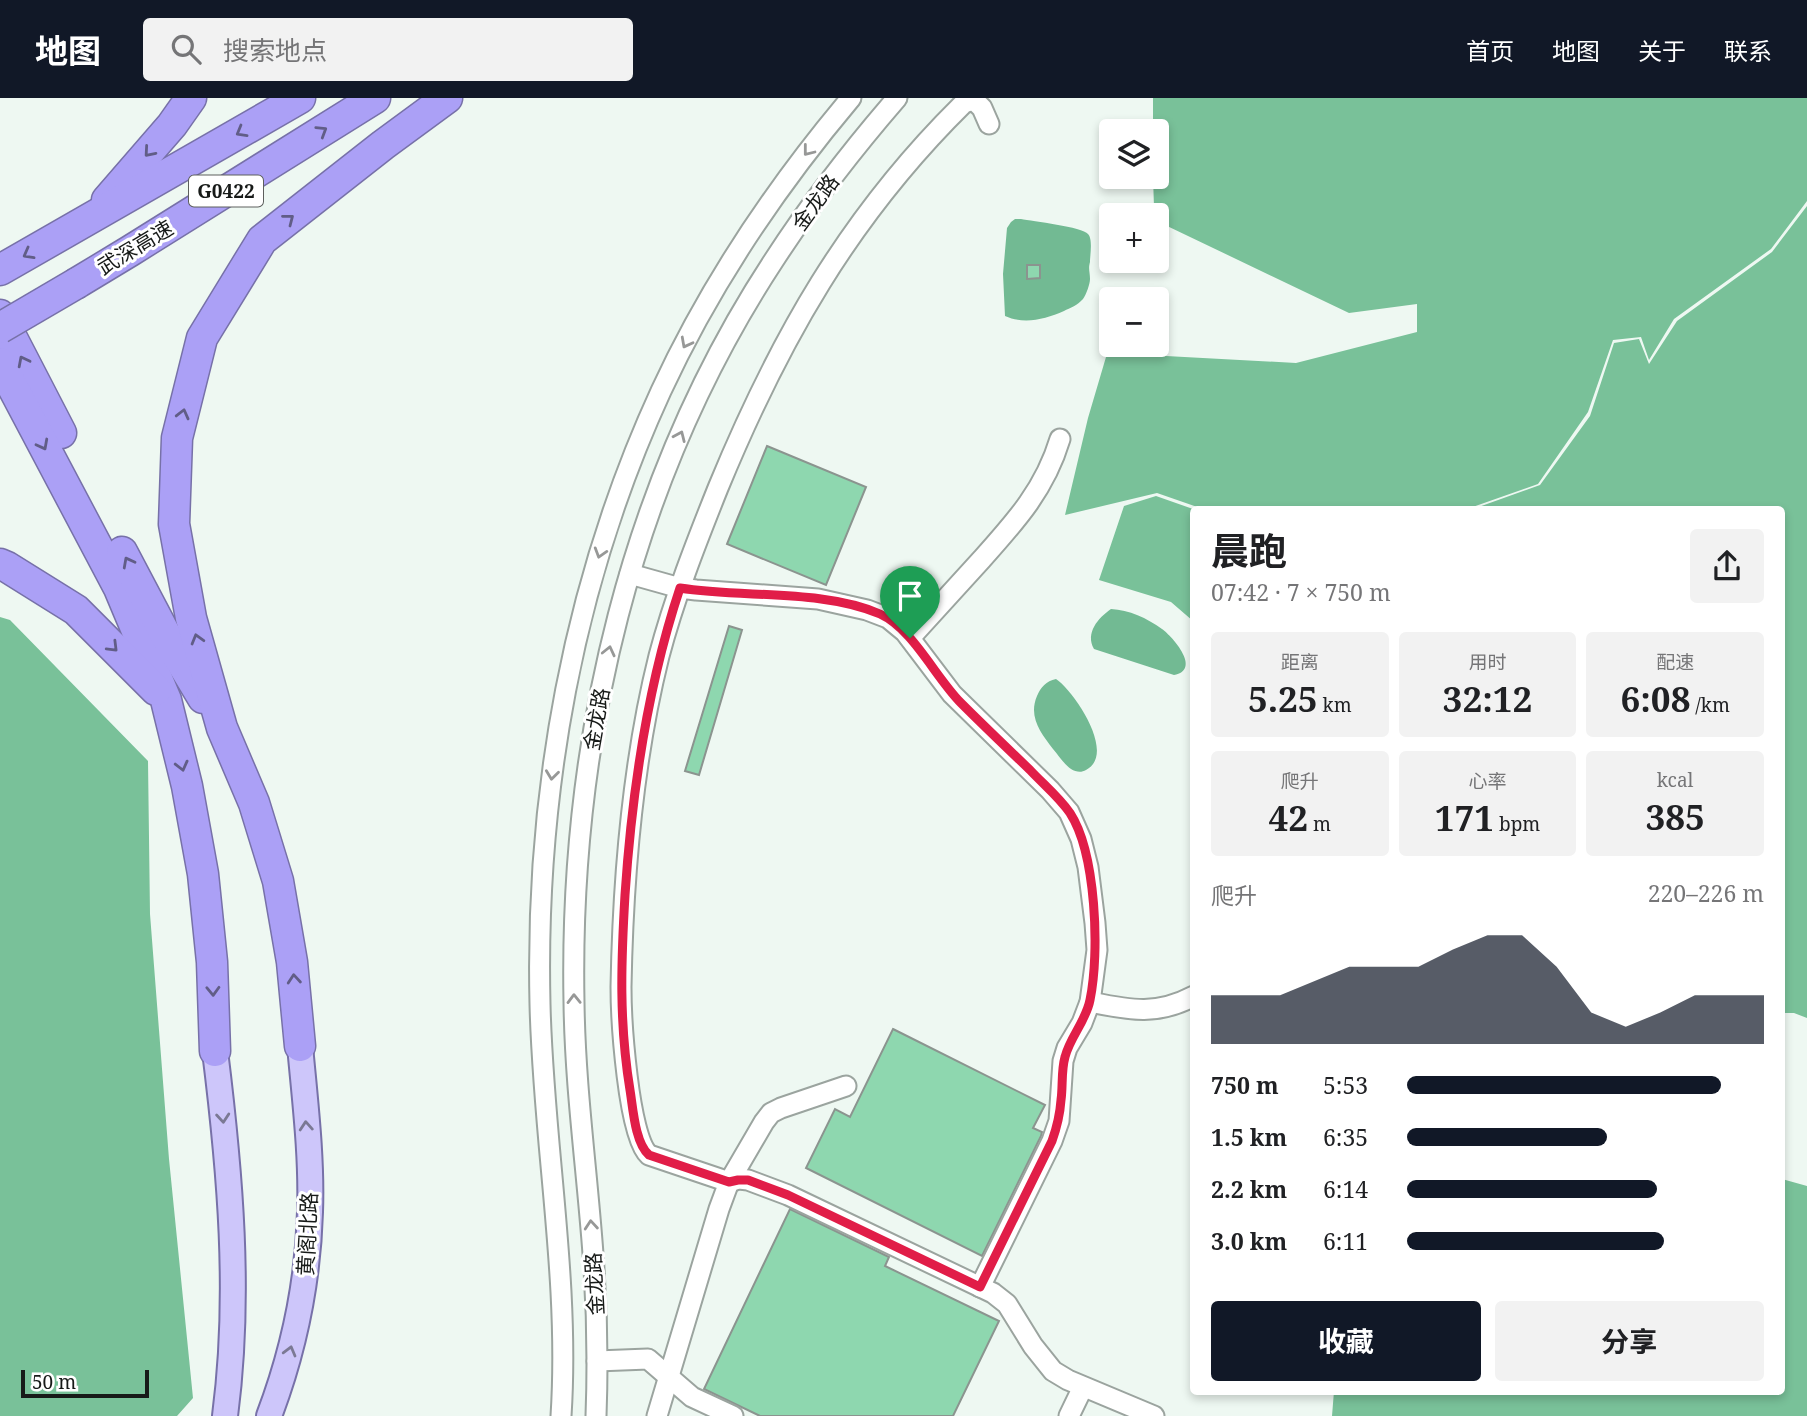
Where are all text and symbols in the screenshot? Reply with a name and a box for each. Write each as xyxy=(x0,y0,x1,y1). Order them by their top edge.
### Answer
search box xyxy=(143,18,633,81)
text: 地图 xyxy=(35,28,101,73)
icon: search xyxy=(167,30,205,68)
text: 搜索地点 xyxy=(223,32,327,68)
text: 首页 xyxy=(1466,34,1514,67)
text: 地图 xyxy=(1552,34,1600,67)
text: 关于 xyxy=(1638,34,1686,67)
text: 联系 xyxy=(1724,34,1772,67)
map controls xyxy=(1099,119,1169,357)
button: layers xyxy=(1099,119,1169,189)
one-way arrow xyxy=(235,124,248,137)
one-way arrow xyxy=(315,126,328,139)
one-way arrow xyxy=(145,143,157,156)
one-way arrow xyxy=(804,143,817,156)
street label: 金龙路 xyxy=(785,168,845,236)
road number: G0422 xyxy=(189,176,263,206)
button: + xyxy=(1099,203,1169,273)
street label: 武深高速 xyxy=(92,213,178,281)
one-way arrow xyxy=(281,215,293,228)
one-way arrow xyxy=(23,246,36,259)
button: − xyxy=(1099,287,1169,357)
one-way arrow xyxy=(681,335,694,348)
one-way arrow xyxy=(17,355,31,368)
one-way arrow xyxy=(175,409,189,421)
one-way arrow xyxy=(672,431,686,443)
one-way arrow xyxy=(35,438,49,450)
text: 晨跑 xyxy=(1211,524,1287,576)
button: share xyxy=(1690,529,1764,603)
one-way arrow xyxy=(594,546,608,558)
one-way arrow xyxy=(123,557,136,569)
pin xyxy=(880,566,940,638)
text: 07:42 · 7 × 750 m xyxy=(1211,576,1391,608)
icon: arrive xyxy=(891,577,929,615)
one-way arrow xyxy=(191,633,205,645)
one-way arrow xyxy=(105,639,118,652)
one-way arrow xyxy=(601,645,615,657)
text: 距离 xyxy=(1281,649,1319,675)
text: 用时 xyxy=(1468,649,1507,675)
text: 配速 xyxy=(1656,649,1694,675)
text: 5.25 xyxy=(1248,675,1318,722)
text: 32:12 xyxy=(1443,675,1532,722)
text: 6:08 xyxy=(1620,675,1690,722)
street label: 金龙路 xyxy=(577,686,615,752)
text: km xyxy=(1318,692,1352,718)
text: /km xyxy=(1690,692,1730,718)
one-way arrow xyxy=(174,760,188,772)
text: kcal xyxy=(1657,767,1694,793)
text: 爬升 xyxy=(1281,768,1319,794)
text: 心率 xyxy=(1468,768,1507,794)
one-way arrow xyxy=(545,769,560,781)
text: 385 xyxy=(1646,793,1705,840)
text: 42 xyxy=(1269,794,1308,841)
text: 171 xyxy=(1435,794,1494,841)
text: m xyxy=(1308,811,1331,837)
text: bpm xyxy=(1494,811,1540,837)
text: 220–226 m xyxy=(1648,877,1764,909)
text: 爬升 xyxy=(1211,879,1257,911)
one-way arrow xyxy=(287,973,302,984)
one-way arrow xyxy=(205,986,221,997)
one-way arrow xyxy=(566,993,582,1003)
text: 750 m xyxy=(1211,1069,1279,1101)
text: 5:53 xyxy=(1323,1069,1368,1101)
one-way arrow xyxy=(215,1113,230,1124)
one-way arrow xyxy=(299,1120,314,1131)
text: 1.5 km xyxy=(1211,1121,1287,1153)
text: 6:35 xyxy=(1323,1121,1368,1153)
text: 2.2 km xyxy=(1211,1173,1287,1205)
text: 6:14 xyxy=(1323,1173,1368,1205)
street label: 黄阁北路 xyxy=(291,1191,323,1277)
one-way arrow xyxy=(584,1220,599,1231)
text: 3.0 km xyxy=(1211,1225,1287,1257)
text: 6:11 xyxy=(1323,1225,1368,1257)
street label: 金龙路 xyxy=(578,1252,610,1316)
button: 收藏 xyxy=(1211,1301,1481,1381)
button: 分享 xyxy=(1495,1301,1764,1381)
one-way arrow xyxy=(282,1345,297,1357)
scale bar xyxy=(21,1367,149,1399)
text: 50 m xyxy=(32,1369,76,1395)

